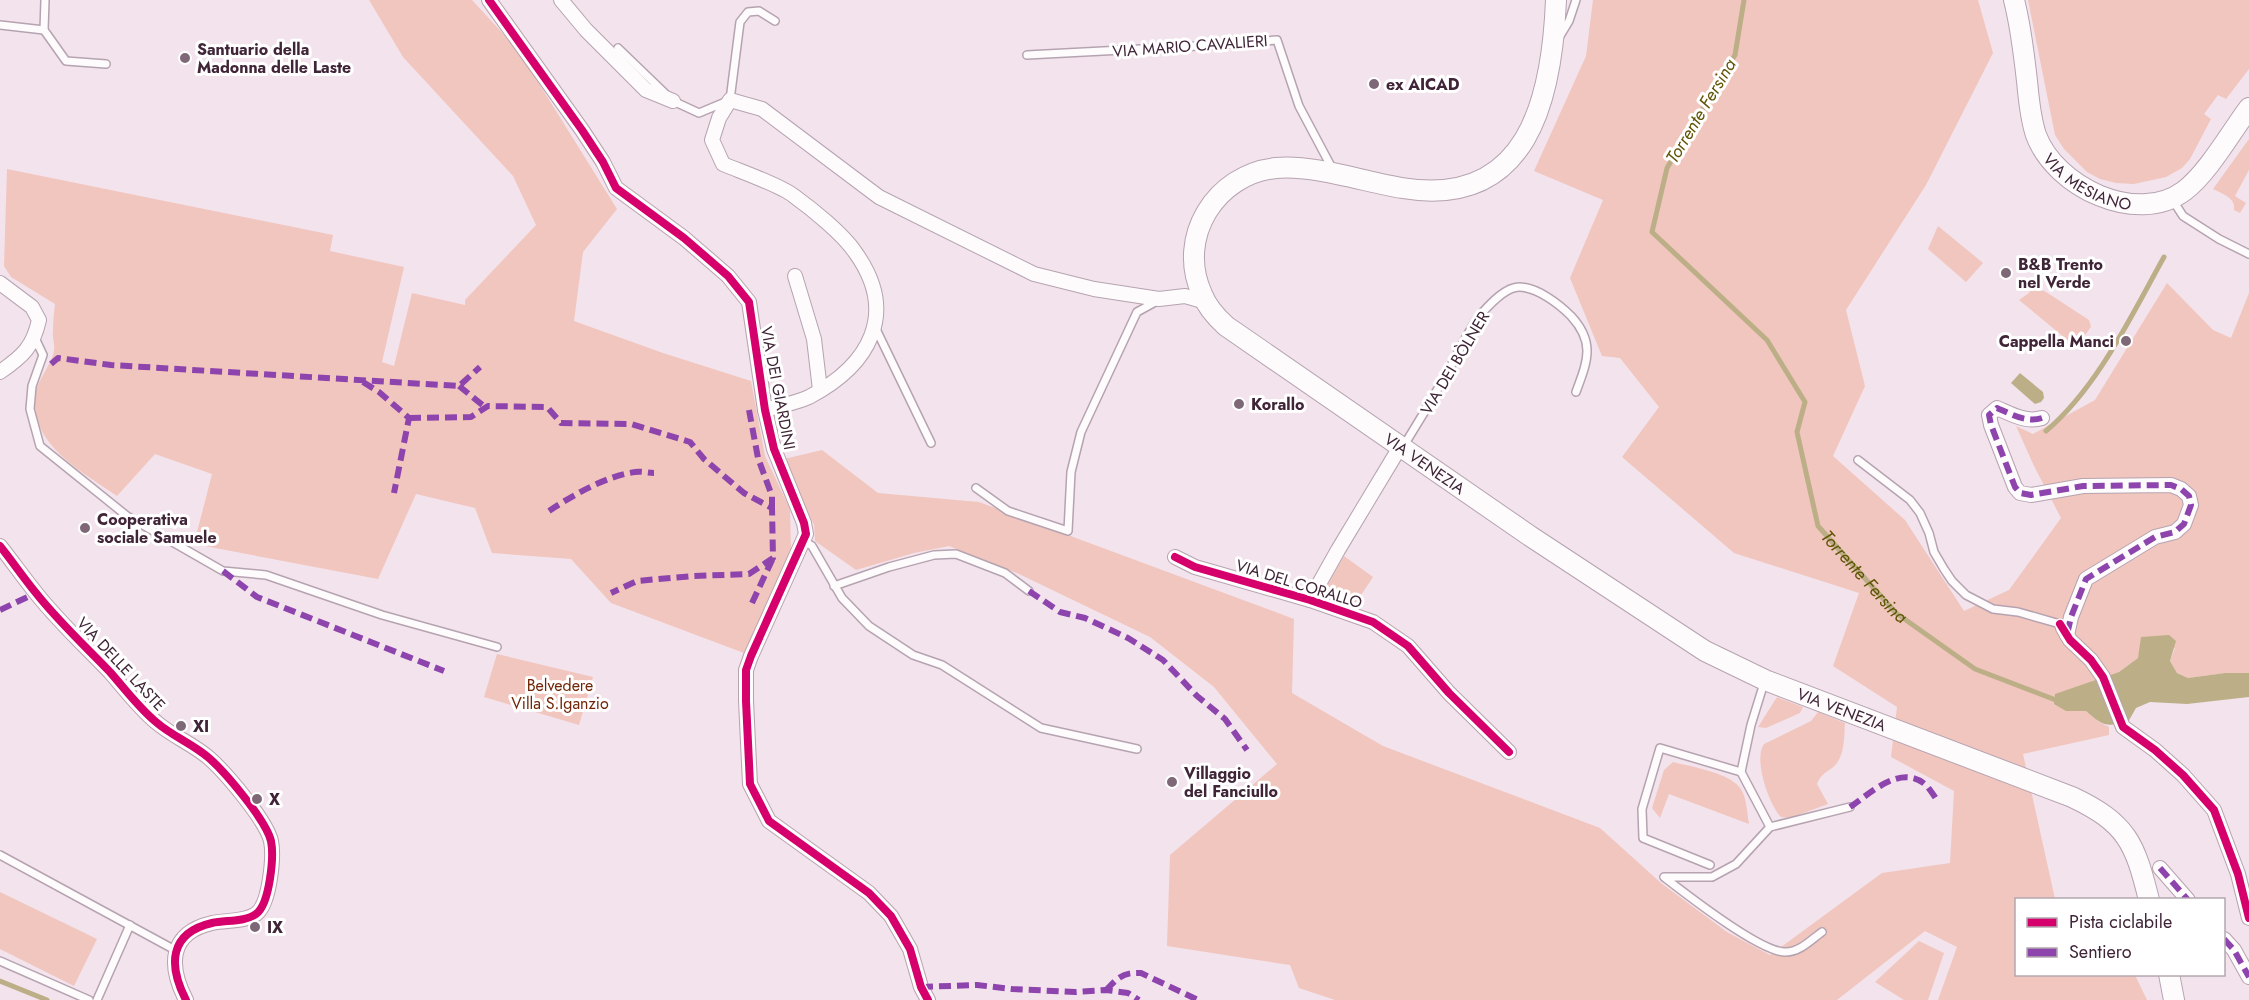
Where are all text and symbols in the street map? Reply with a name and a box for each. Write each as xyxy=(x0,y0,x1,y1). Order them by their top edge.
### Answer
street label: VIA MARIO CAVALIERI xyxy=(1112,29,1268,63)
place label: Santuario della Madonna delle Laste xyxy=(197,38,351,79)
marker: Santuario della Madonna delle Laste xyxy=(178,51,192,65)
water label: Torrente Fersina xyxy=(1659,54,1743,168)
place label: ex AICAD xyxy=(1386,73,1460,96)
marker: ex AICAD xyxy=(1367,77,1381,91)
street label: VIA MESIANO xyxy=(2038,148,2133,215)
place label: B&B Trento nel Verde xyxy=(2018,253,2103,294)
marker: B&B Trento nel Verde xyxy=(1999,266,2013,280)
street label: VIA DEI BÒLNER xyxy=(1415,307,1495,419)
street label: VIA DEI GIARDINI xyxy=(755,324,801,452)
place label: Cappella Manci xyxy=(1999,330,2114,353)
marker: Cappella Manci xyxy=(2119,334,2133,348)
place label: Korallo xyxy=(1251,393,1304,416)
marker: Korallo xyxy=(1232,397,1246,411)
street label: VIA VENEZIA xyxy=(1380,427,1470,500)
place label: Cooperativa sociale Samuele xyxy=(97,508,217,549)
marker: Cooperativa sociale Samuele xyxy=(78,521,92,535)
water label: Torrente Fersina xyxy=(1815,524,1913,630)
street label: VIA DEL CORALLO xyxy=(1233,554,1365,614)
street label: VIA DELLE LASTE xyxy=(71,612,171,716)
park label: Belvedere Villa S.Iganzio xyxy=(511,674,609,715)
street label: VIA VENEZIA xyxy=(1794,682,1890,737)
place label: XI xyxy=(193,715,209,738)
marker: XI xyxy=(174,719,188,733)
place label: Villaggio del Fanciullo xyxy=(1183,762,1278,803)
marker: Villaggio del Fanciullo xyxy=(1165,775,1179,789)
place label: X xyxy=(269,788,280,811)
marker: X xyxy=(250,792,264,806)
legend xyxy=(2015,898,2225,976)
text: Pista ciclabile xyxy=(2069,909,2172,935)
place label: IX xyxy=(267,916,283,939)
marker: IX xyxy=(248,920,262,934)
text: Sentiero xyxy=(2069,939,2132,965)

